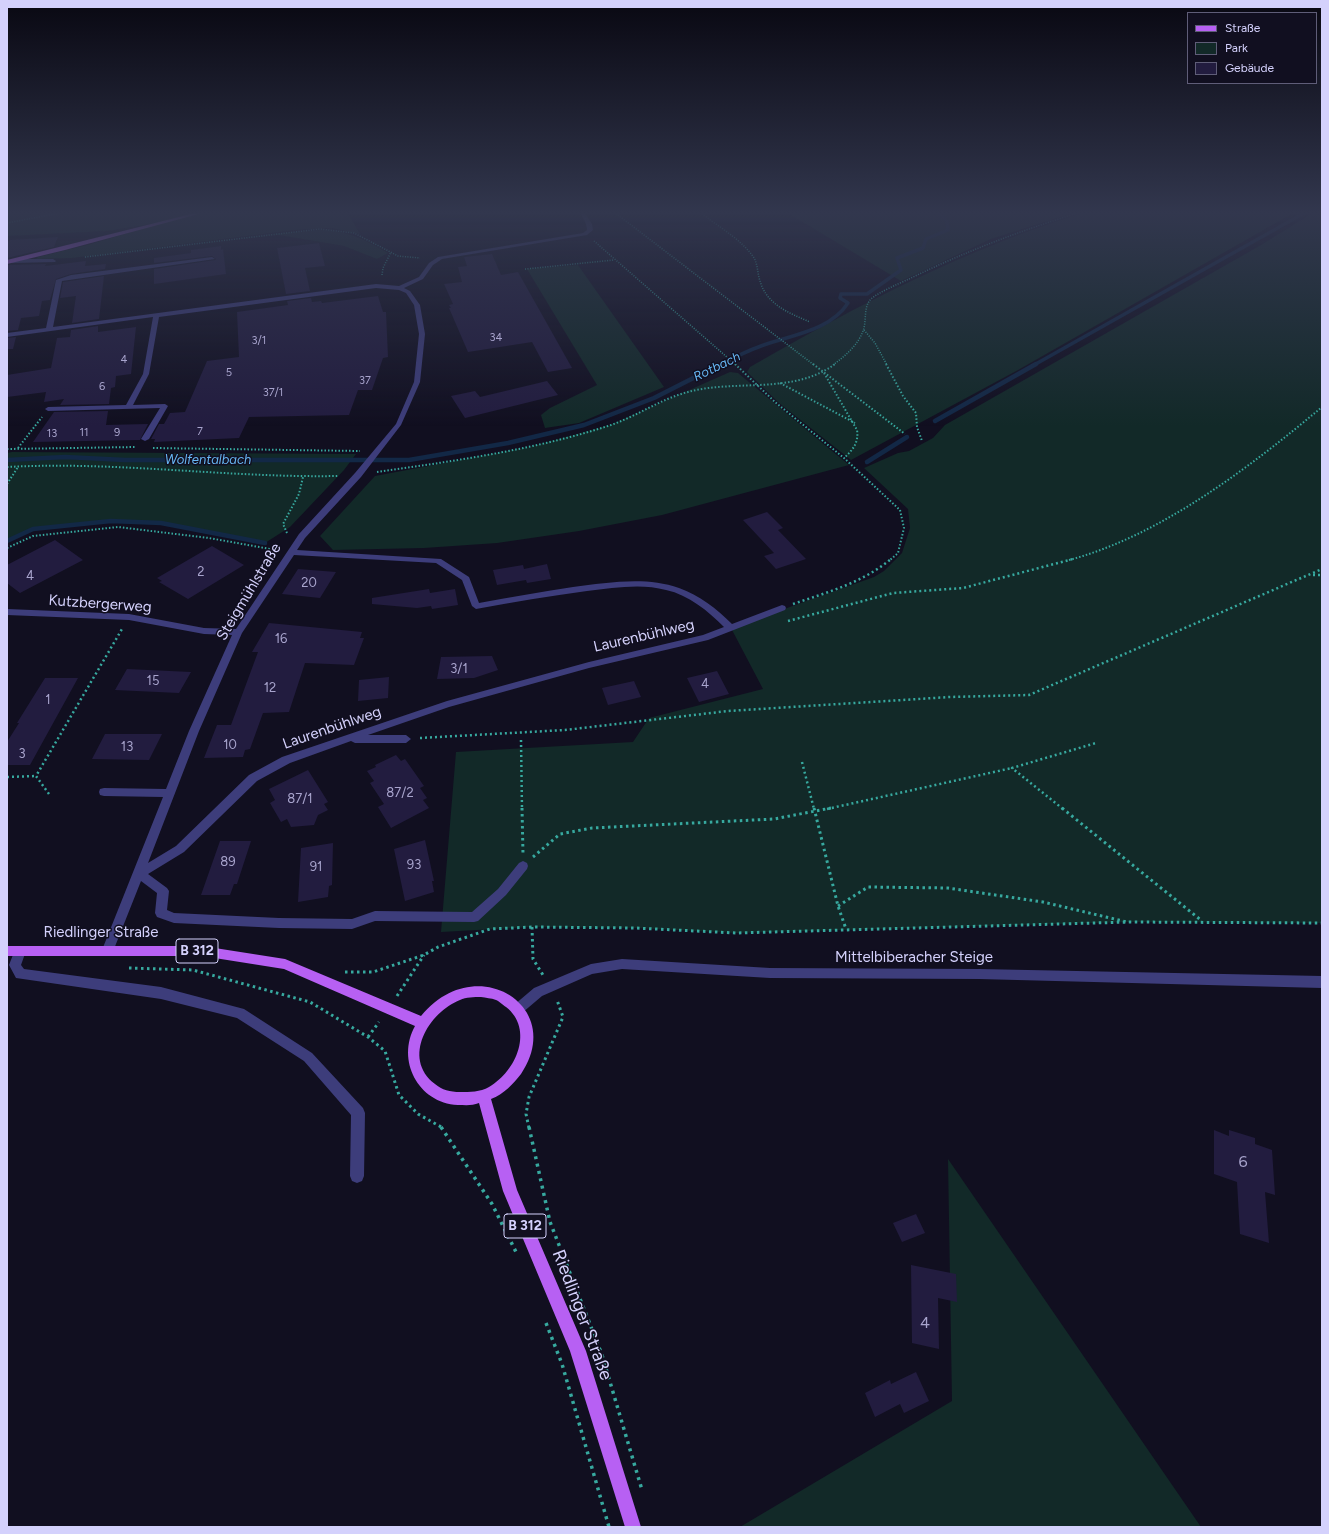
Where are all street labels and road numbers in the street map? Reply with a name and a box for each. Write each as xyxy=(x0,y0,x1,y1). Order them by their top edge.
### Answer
street label: Steigmühlstraße xyxy=(213,540,285,644)
street label: Kutzbergerweg xyxy=(48,591,152,617)
street label: Laurenbühlweg xyxy=(592,616,696,656)
street label: Laurenbühlweg xyxy=(280,703,384,753)
street label: Riedlinger Straße xyxy=(43,924,159,942)
road number: B 312 xyxy=(176,939,218,963)
street label: Mittelbiberacher Steige xyxy=(835,949,993,967)
road number: B 312 xyxy=(504,1214,546,1238)
street label: Riedlinger Straße xyxy=(547,1247,617,1383)

